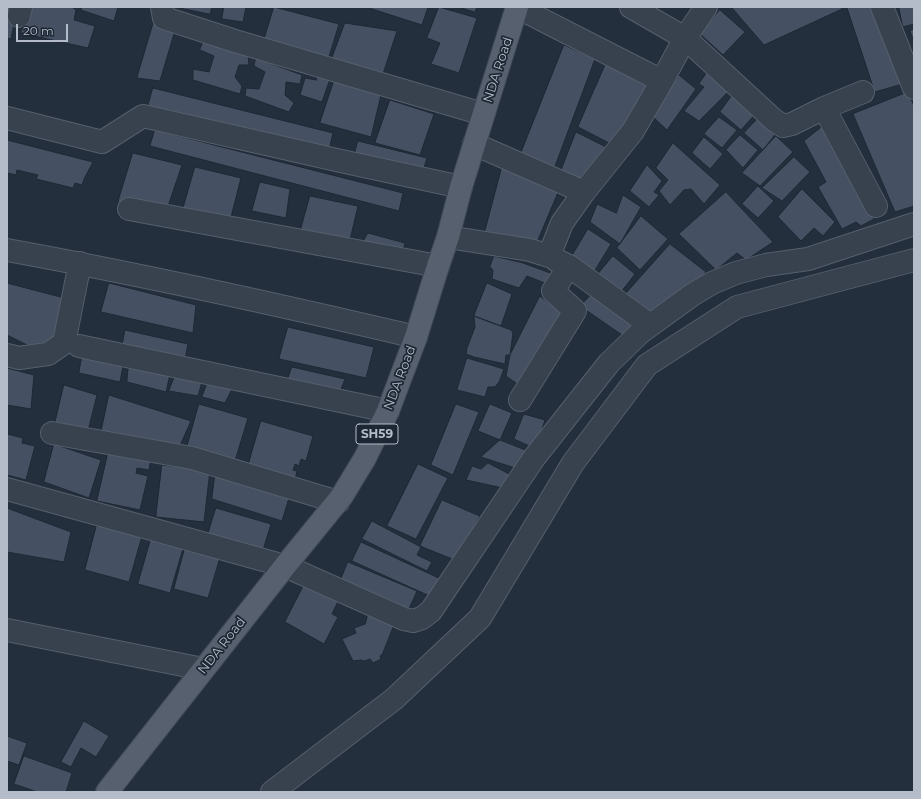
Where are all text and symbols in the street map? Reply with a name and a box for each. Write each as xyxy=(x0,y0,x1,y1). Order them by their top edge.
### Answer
scale bar xyxy=(18,16,70,42)
text: 20 m xyxy=(23,23,54,38)
street label: NDA Road xyxy=(480,35,516,105)
street label: NDA Road xyxy=(381,344,419,412)
road number: SH59 xyxy=(356,424,398,444)
street label: NDA Road xyxy=(195,614,249,678)

